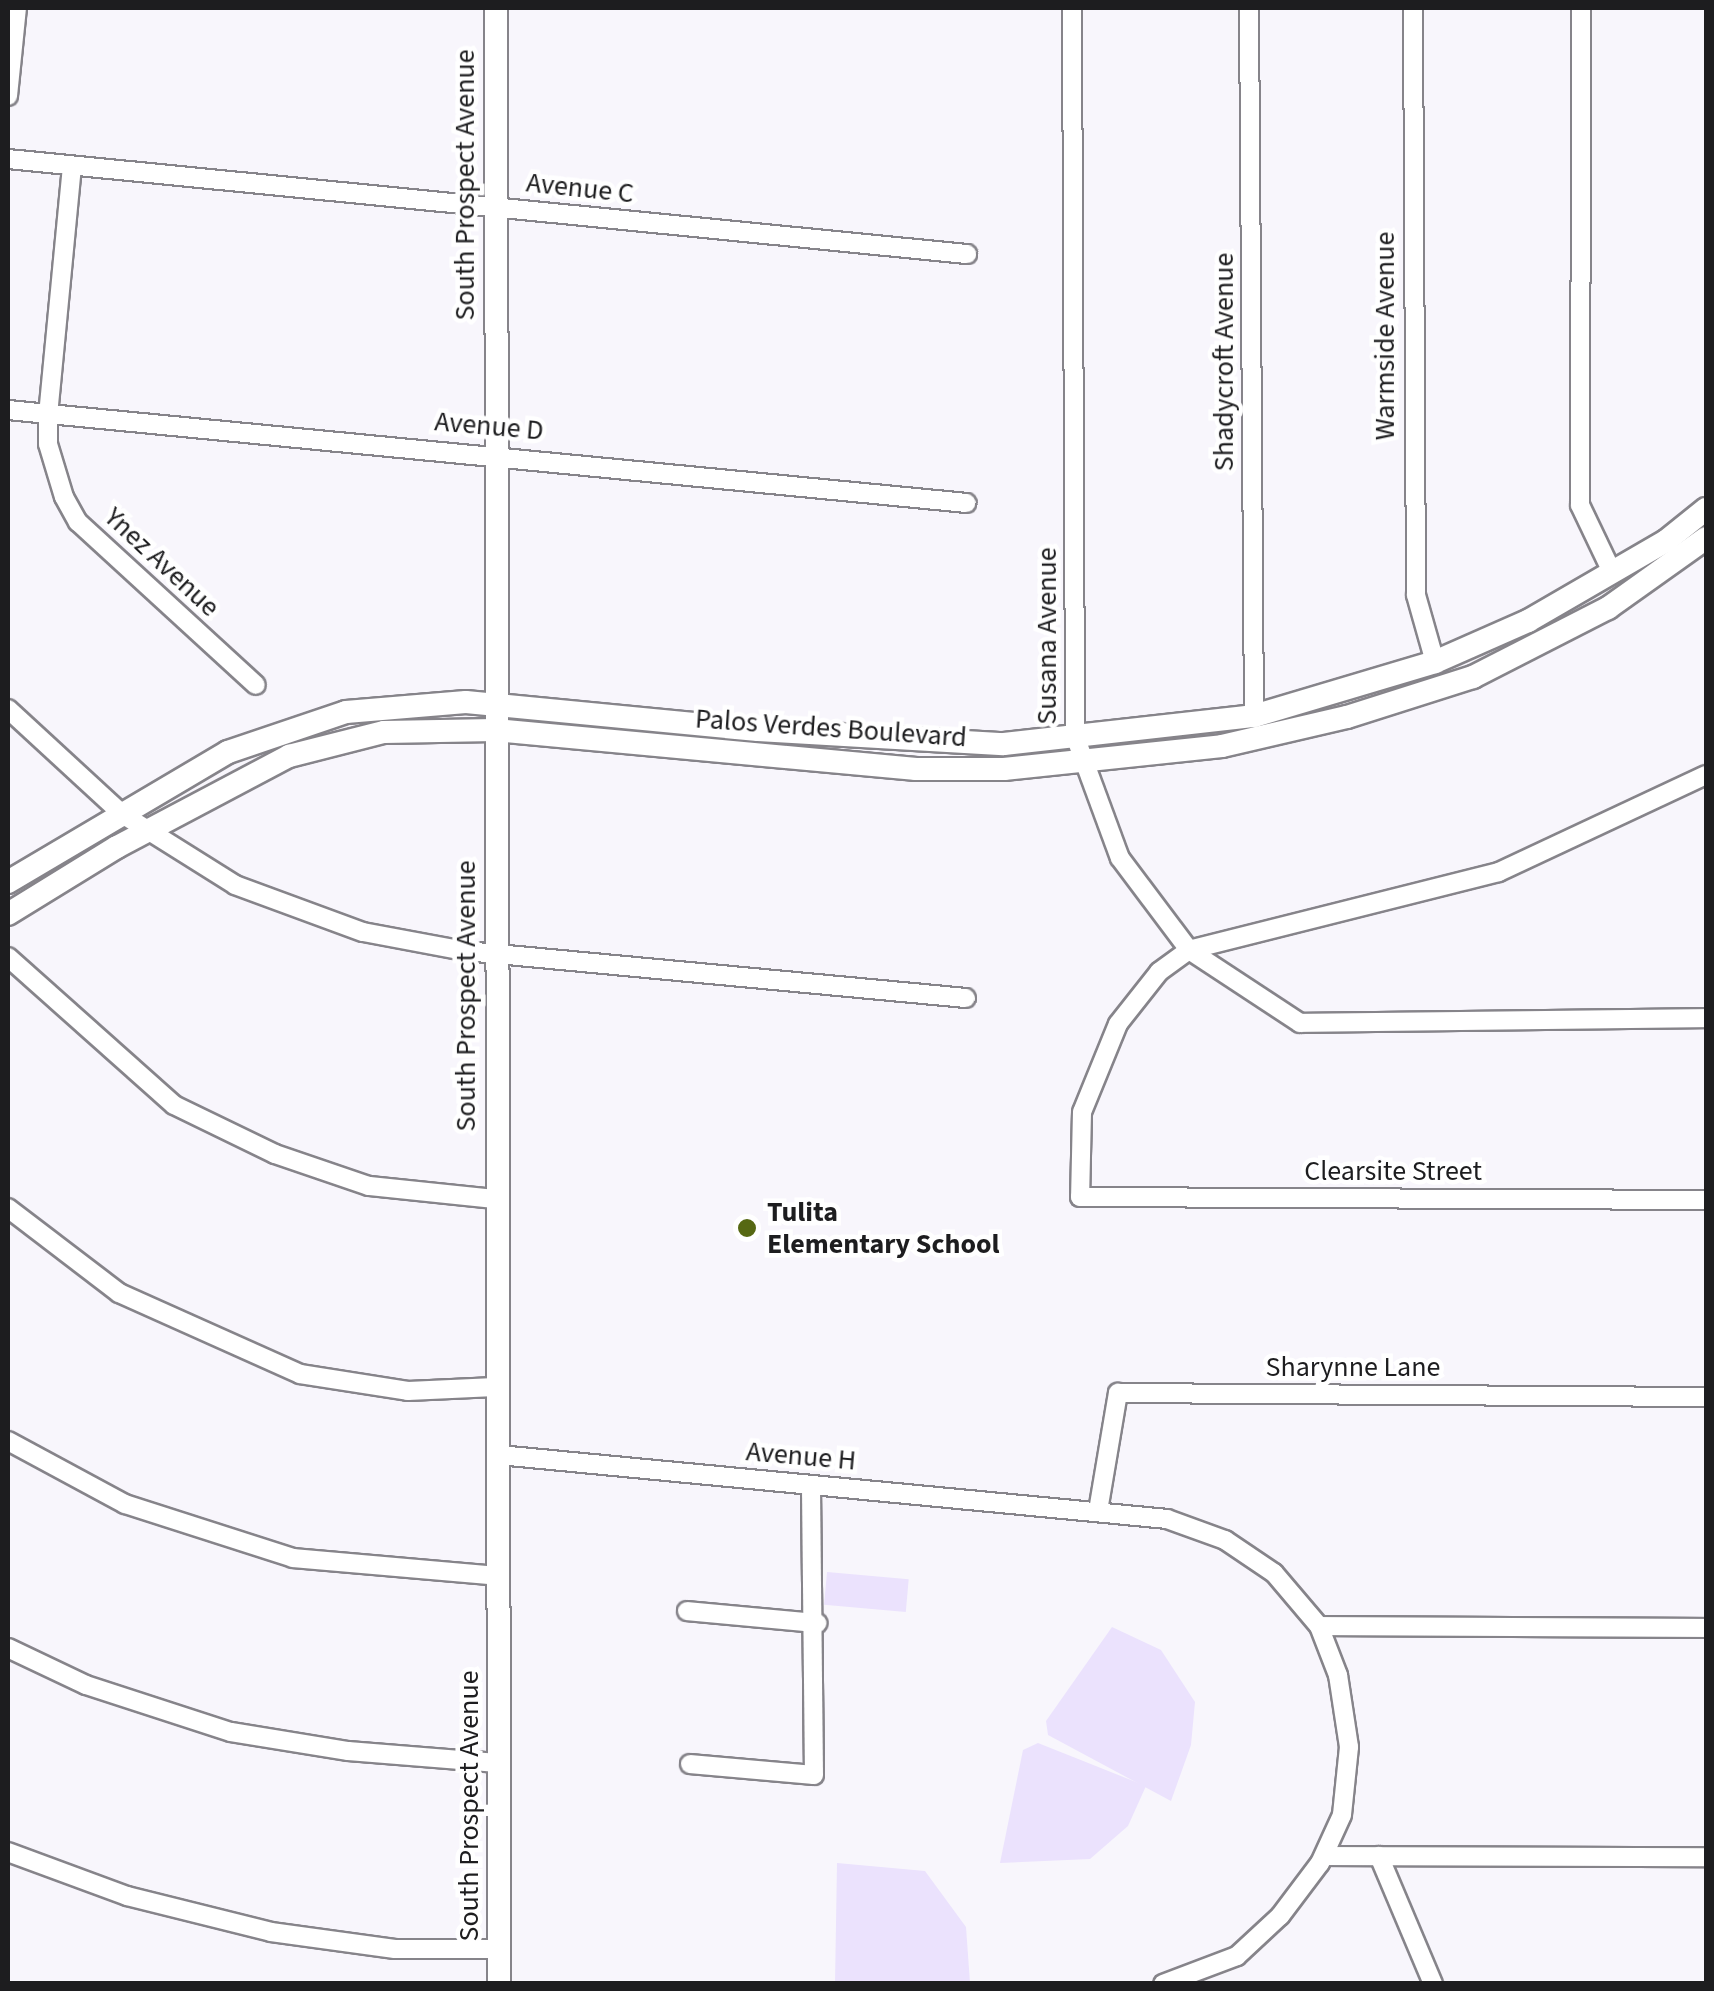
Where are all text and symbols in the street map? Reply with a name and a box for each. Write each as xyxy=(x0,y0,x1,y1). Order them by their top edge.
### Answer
street label: South Prospect Avenue xyxy=(448,49,482,321)
street label: Avenue C xyxy=(525,166,635,210)
street label: Warmside Avenue xyxy=(1368,232,1402,440)
street label: Shadycroft Avenue xyxy=(1207,253,1241,471)
street label: Avenue D xyxy=(433,405,545,447)
street label: Ynez Avenue xyxy=(97,500,227,624)
street label: Susana Avenue xyxy=(1030,547,1064,725)
street label: Palos Verdes Boulevard xyxy=(694,702,968,754)
street label: South Prospect Avenue xyxy=(449,860,483,1132)
street label: Clearsite Street xyxy=(1304,1154,1482,1188)
place label: Tulita Elementary School xyxy=(767,1195,1000,1261)
marker: Tulita Elementary School xyxy=(736,1217,758,1239)
street label: Sharynne Lane xyxy=(1266,1350,1440,1384)
street label: Avenue H xyxy=(745,1434,857,1478)
street label: South Prospect Avenue xyxy=(452,1670,486,1942)

